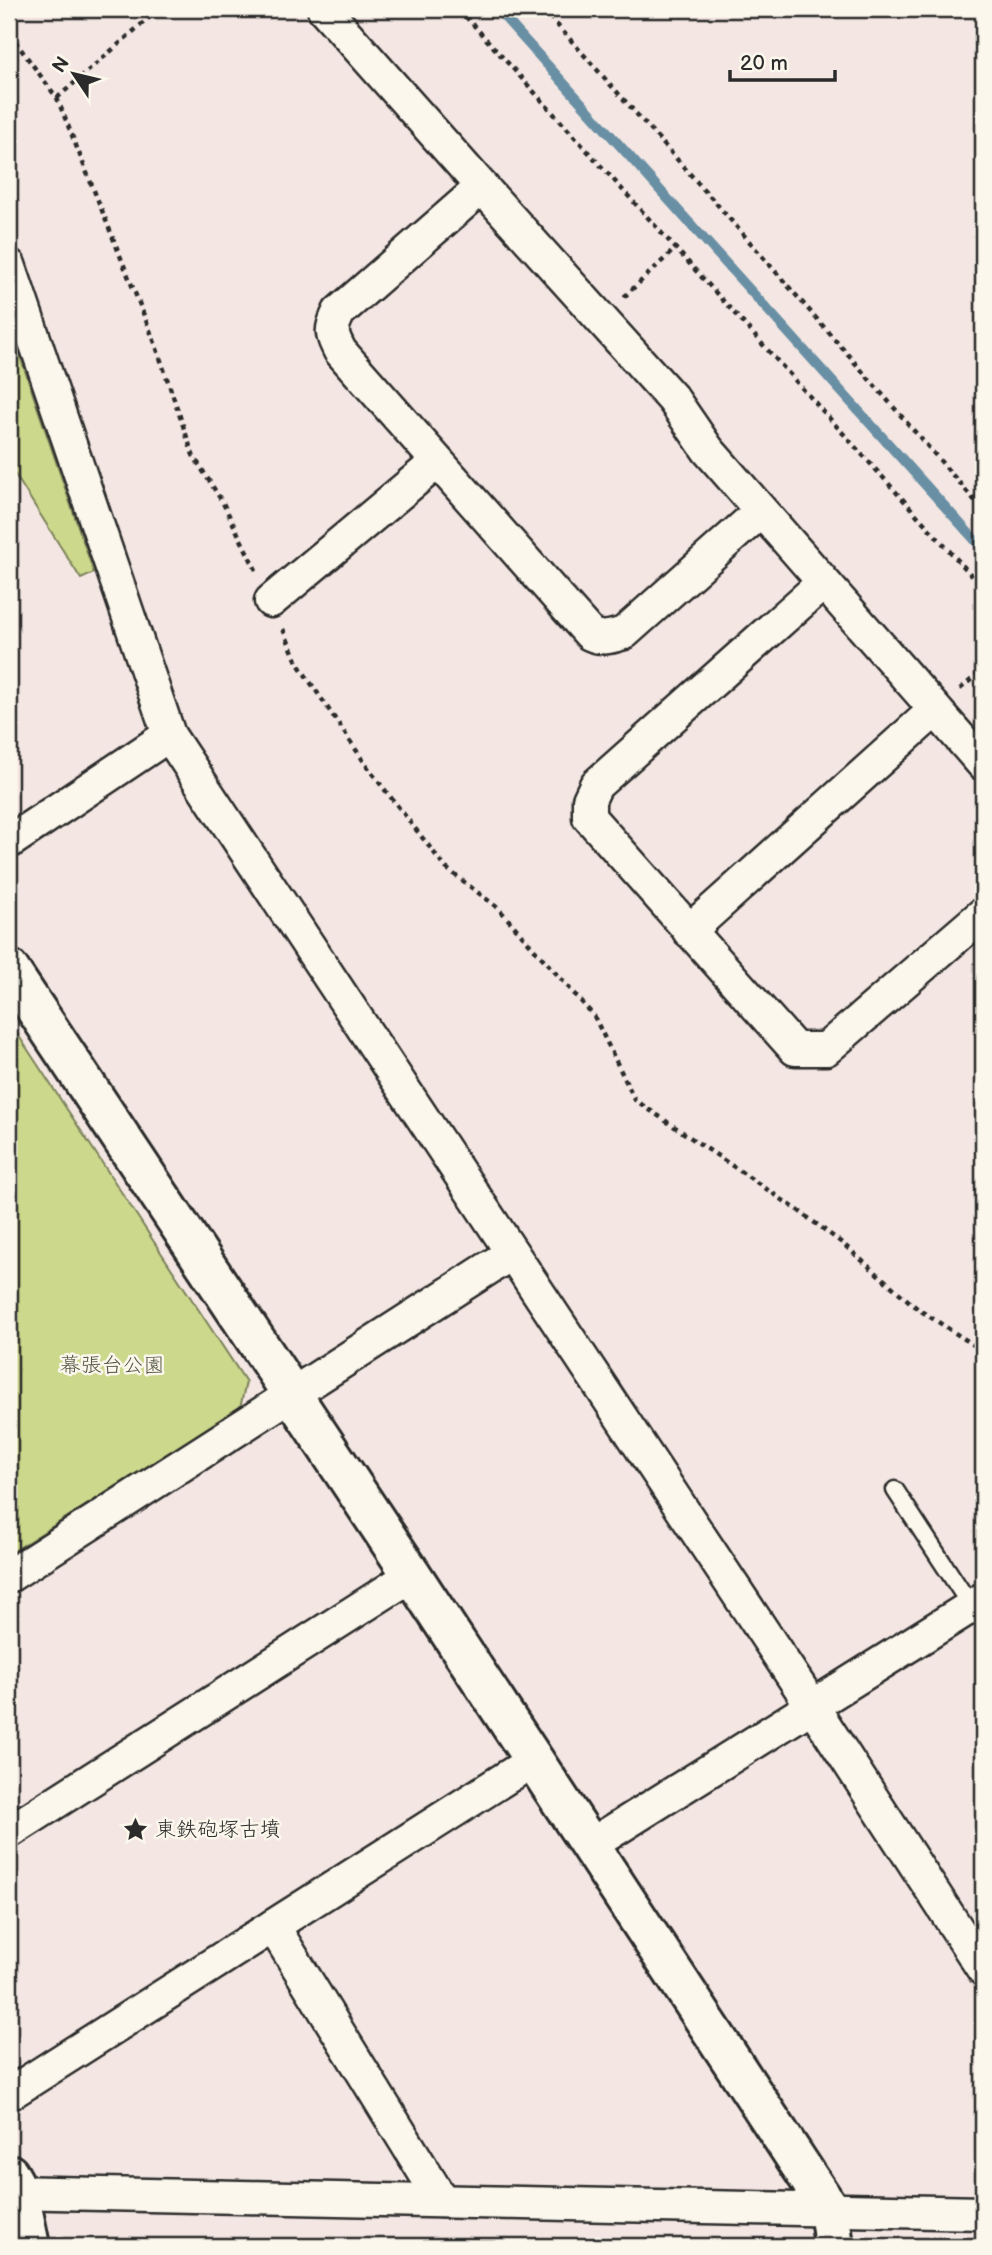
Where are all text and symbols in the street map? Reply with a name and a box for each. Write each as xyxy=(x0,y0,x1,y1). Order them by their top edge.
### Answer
north arrow xyxy=(38,38,108,108)
scale bar xyxy=(730,38,834,82)
text: 20 m xyxy=(740,51,788,76)
text: N xyxy=(48,53,75,78)
park label: 幕張台公園 xyxy=(60,1353,165,1378)
place icon: 東鉄砲塚古墳 xyxy=(121,1815,149,1843)
place label: 東鉄砲塚古墳 xyxy=(155,1817,281,1842)

